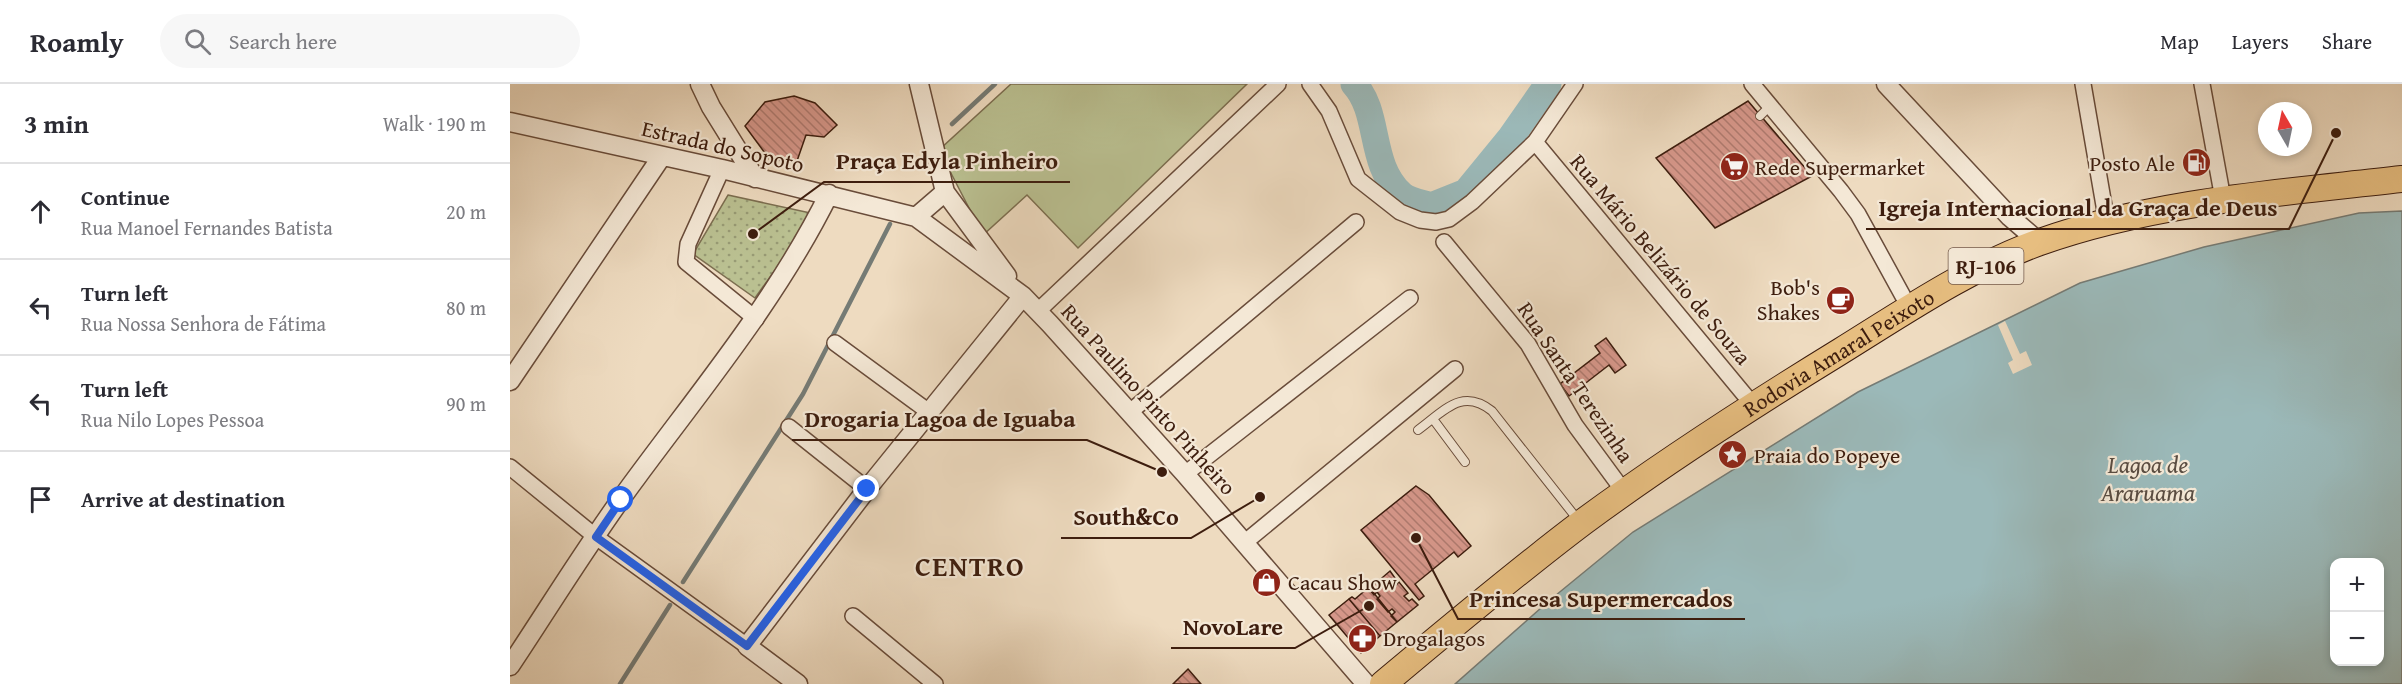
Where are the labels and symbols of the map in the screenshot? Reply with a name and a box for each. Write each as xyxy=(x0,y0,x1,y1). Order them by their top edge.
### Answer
north arrow xyxy=(2258,102,2312,156)
street label: Estrada do Sopoto xyxy=(639,112,807,180)
callout: Praça Edyla Pinheiro xyxy=(824,140,1070,182)
text: Praça Edyla Pinheiro xyxy=(836,143,1058,178)
street label: Rua Mário Belizário de Souza xyxy=(1563,147,1759,372)
place label: Posto Ale xyxy=(2090,147,2175,179)
fuel station icon: Posto Ale xyxy=(2180,147,2212,179)
supermarket icon: Rede Supermarket xyxy=(1718,151,1750,183)
place label: Rede Supermarket xyxy=(1755,151,1925,183)
callout: Igreja Internacional da Graça de Deus xyxy=(1866,187,2289,229)
text: Igreja Internacional da Graça de Deus xyxy=(1878,190,2278,225)
road number: RJ-106 xyxy=(1948,248,2024,284)
place label: Bob's Shakes xyxy=(1757,271,1820,328)
street label: Rodovia Amaral Peixoto xyxy=(1736,281,1940,425)
cafe icon: Bob's Shakes xyxy=(1825,284,1857,316)
street label: Rua Santa Terezinha xyxy=(1510,295,1642,469)
street label: Rua Paulino Pinto Pinheiro xyxy=(1054,296,1244,502)
callout: Drogaria Lagoa de Iguaba xyxy=(792,398,1087,440)
text: Drogaria Lagoa de Iguaba xyxy=(805,401,1076,436)
place icon: Praia do Popeye xyxy=(1717,439,1749,471)
place label: Praia do Popeye xyxy=(1754,439,1900,471)
water label: Lagoa de Araruama xyxy=(2100,447,2195,510)
route end xyxy=(853,475,879,501)
route start xyxy=(607,486,633,512)
callout: South&Co xyxy=(1061,496,1191,538)
text: South&Co xyxy=(1073,499,1179,534)
district label: CENTRO xyxy=(915,545,1025,586)
shop icon: Cacau Show xyxy=(1251,566,1283,598)
place label: Cacau Show xyxy=(1288,566,1397,598)
callout: Princesa Supermercados xyxy=(1458,577,1745,619)
text: Princesa Supermercados xyxy=(1469,581,1733,616)
callout: NovoLare xyxy=(1171,606,1295,648)
text: NovoLare xyxy=(1183,609,1283,644)
pharmacy icon: Drogalagos xyxy=(1346,622,1378,654)
place label: Drogalagos xyxy=(1383,622,1485,654)

